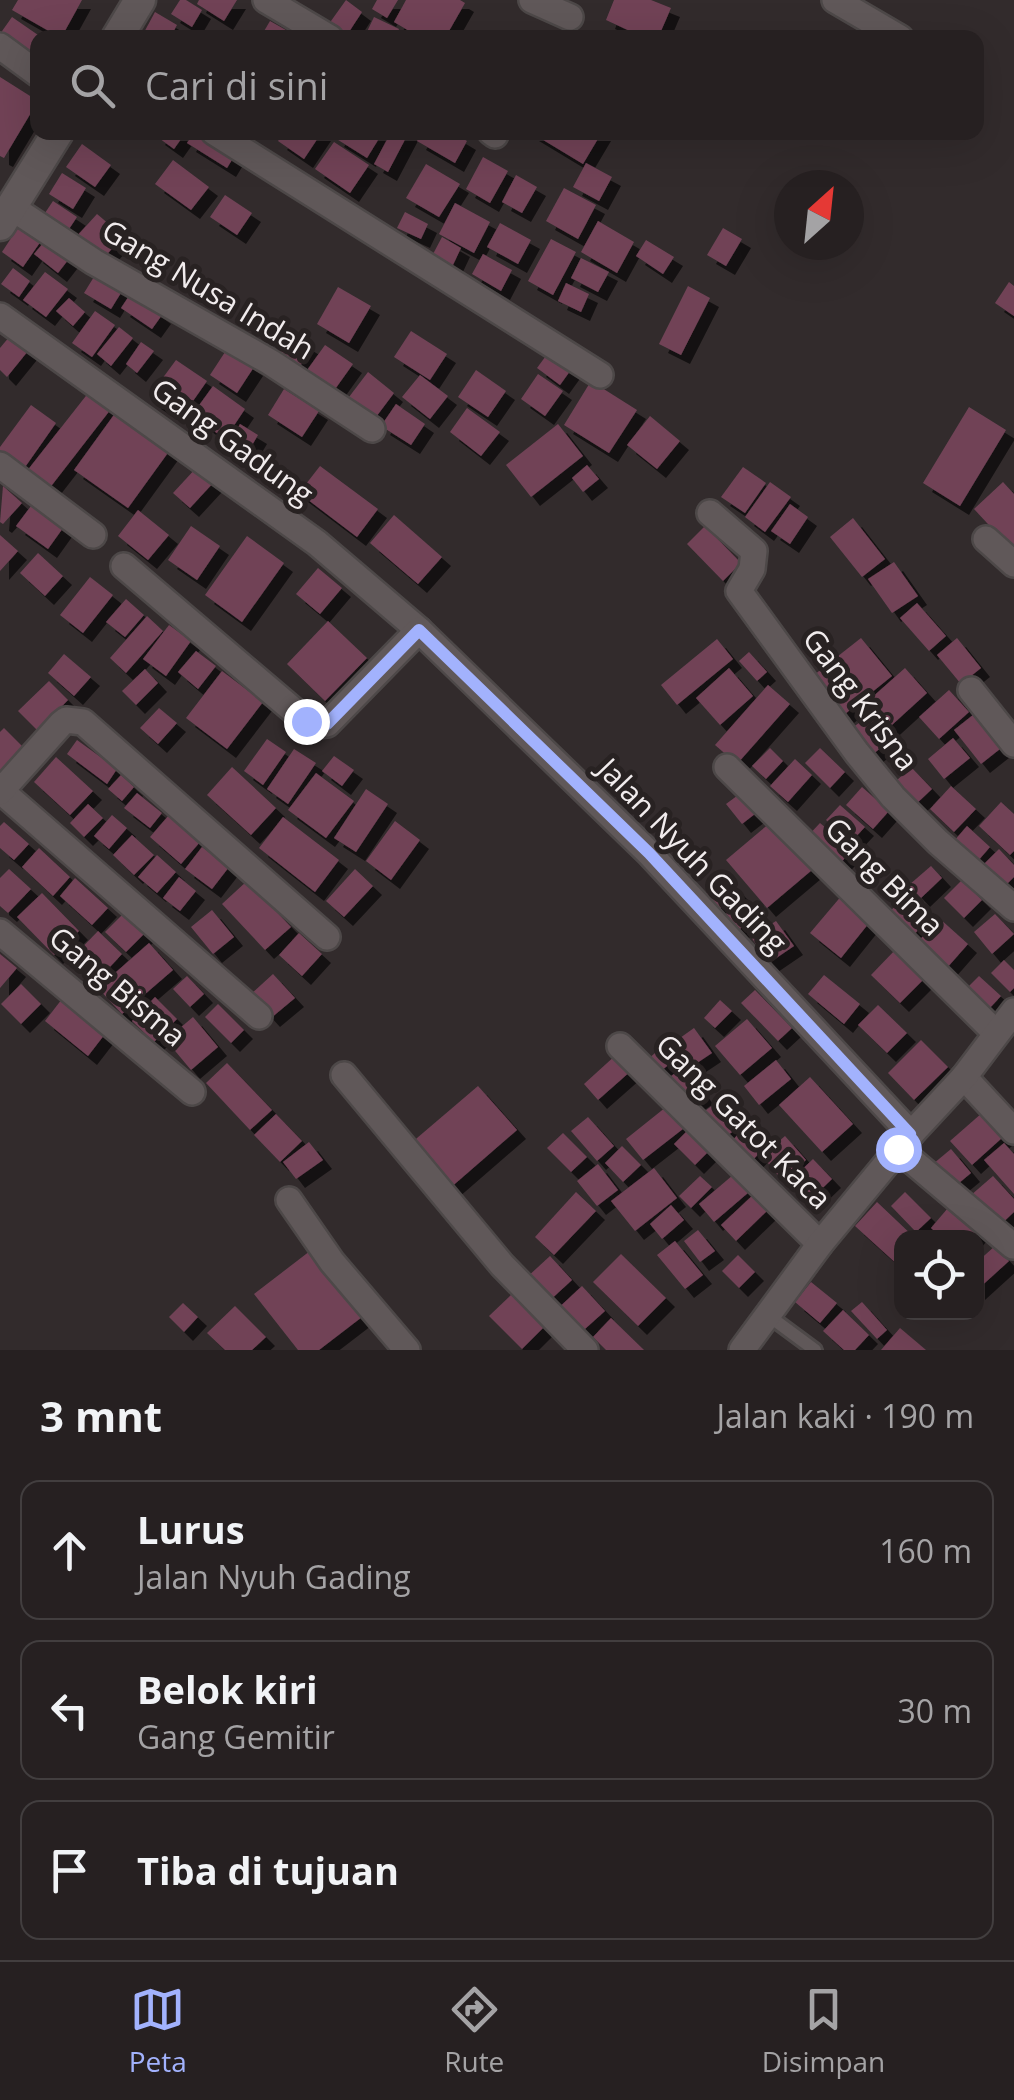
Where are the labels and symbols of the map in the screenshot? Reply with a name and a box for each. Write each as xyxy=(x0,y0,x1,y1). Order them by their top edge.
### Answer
north arrow xyxy=(774,170,864,260)
street label: Gang Nusa Indah xyxy=(95,209,323,368)
street label: Gang Gadung xyxy=(144,368,322,513)
street label: Gang Krisna xyxy=(794,619,928,779)
route end xyxy=(284,699,330,745)
street label: Jalan Nyuh Gading xyxy=(587,746,797,961)
street label: Gang Bima xyxy=(817,808,953,944)
street label: Gang Bisma xyxy=(41,917,195,1055)
street label: Gang Gatot Kaca xyxy=(647,1024,841,1218)
route start xyxy=(876,1127,922,1173)

